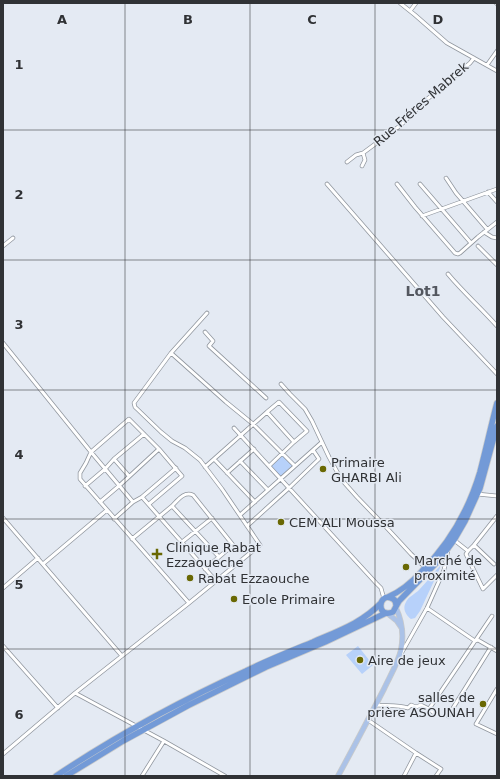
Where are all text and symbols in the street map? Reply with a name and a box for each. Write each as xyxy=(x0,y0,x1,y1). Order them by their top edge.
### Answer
text: A xyxy=(57,12,67,27)
text: B xyxy=(183,12,193,27)
text: C xyxy=(307,12,317,27)
text: D xyxy=(433,12,444,27)
text: 1 xyxy=(14,57,24,72)
street label: Rue Fréres Mabrek xyxy=(371,59,472,149)
text: 2 xyxy=(14,187,24,202)
district label: Lot1 xyxy=(406,283,440,299)
text: 3 xyxy=(14,317,24,332)
text: 4 xyxy=(14,447,24,462)
place label: Primaire GHARBI Ali xyxy=(331,455,402,485)
marker: Primaire GHARBI Ali xyxy=(318,464,328,474)
place label: CEM ALI Moussa xyxy=(289,515,395,530)
marker: CEM ALI Moussa xyxy=(276,517,286,527)
place label: Clinique Rabat Ezzaoueche xyxy=(166,540,261,570)
marker: Clinique Rabat Ezzaoueche xyxy=(151,548,163,560)
place label: Marché de proximité xyxy=(414,553,482,583)
marker: Marché de proximité xyxy=(401,562,411,572)
place label: Rabat Ezzaouche xyxy=(198,571,310,586)
marker: Rabat Ezzaouche xyxy=(185,573,195,583)
text: 5 xyxy=(14,577,24,592)
place label: Ecole Primaire xyxy=(242,592,335,607)
marker: Ecole Primaire xyxy=(229,594,239,604)
place label: Aire de jeux xyxy=(368,653,446,668)
marker: Aire de jeux xyxy=(355,655,365,665)
place label: salles de prière ASOUNAH xyxy=(367,690,475,720)
marker: salles de prière ASOUNAH xyxy=(478,699,488,709)
text: 6 xyxy=(14,707,24,722)

